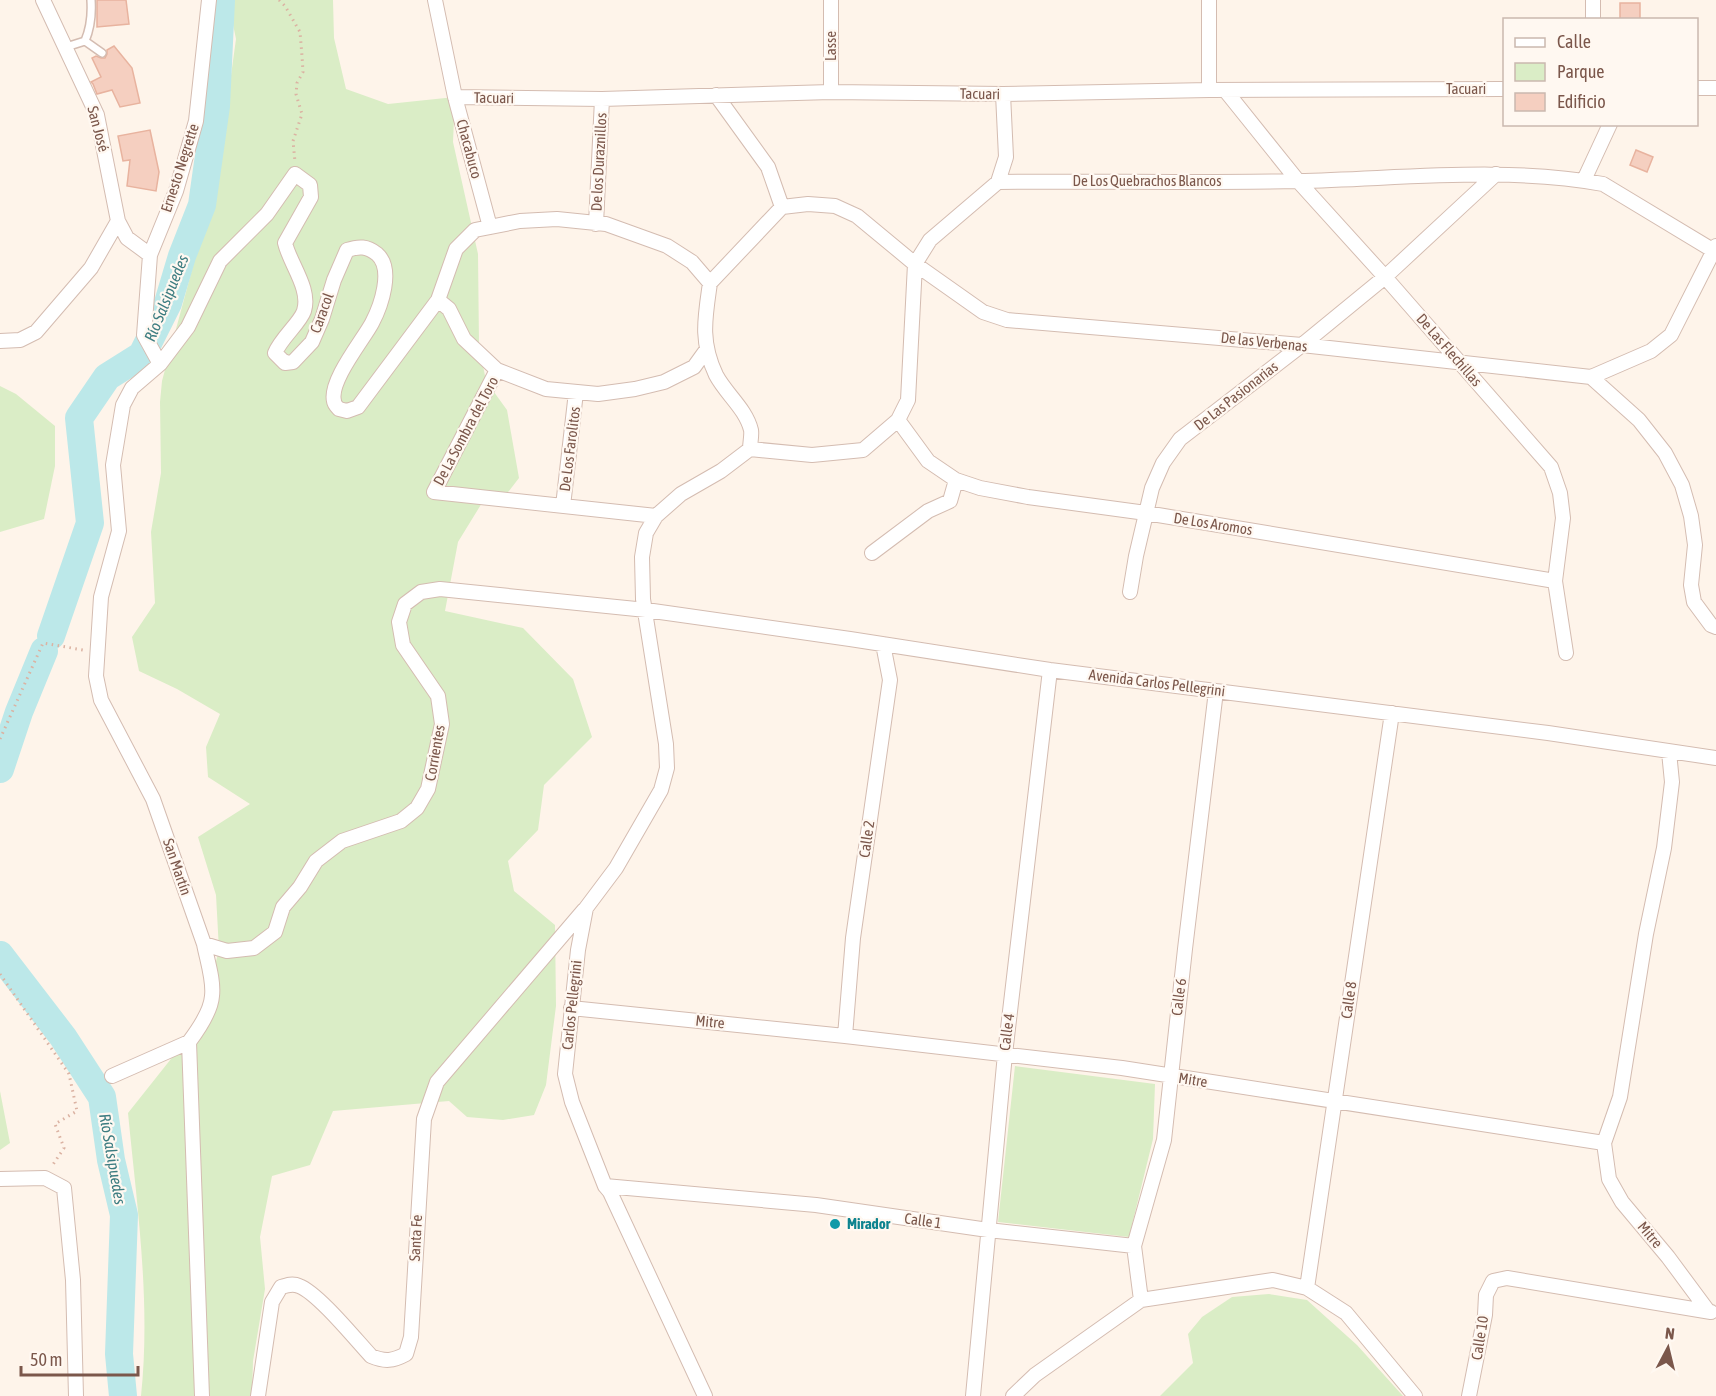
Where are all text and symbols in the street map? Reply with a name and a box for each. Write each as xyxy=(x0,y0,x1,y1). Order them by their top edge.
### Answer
legend xyxy=(1503,18,1698,126)
street label: Lasse xyxy=(822,31,839,61)
text: Calle xyxy=(1557,31,1591,52)
text: Parque xyxy=(1557,61,1605,82)
street label: Tacuari xyxy=(1446,80,1486,97)
street label: Tacuari xyxy=(960,85,1000,102)
street label: Tacuari xyxy=(474,89,514,106)
text: Edificio xyxy=(1557,91,1606,112)
street label: San José xyxy=(84,104,113,154)
street label: De los Duraznillos xyxy=(587,112,610,212)
street label: Chacabuco xyxy=(453,117,486,180)
street label: Ernesto Negrette xyxy=(157,121,202,214)
street label: De Los Quebrachos Blancos xyxy=(1073,172,1221,189)
water label: Río Salsipuedes xyxy=(140,252,193,344)
street label: Caracol xyxy=(306,290,337,335)
street label: De Las Flechillas xyxy=(1413,310,1485,389)
street label: De las Verbenas xyxy=(1220,328,1308,355)
street label: De Las Pasionarias xyxy=(1190,358,1281,434)
street label: De La Sombra del Toro xyxy=(430,373,501,488)
street label: De Los Farolitos xyxy=(556,405,583,492)
street label: De Los Aromos xyxy=(1173,509,1254,538)
street label: Avenida Carlos Pellegrini xyxy=(1088,666,1226,699)
street label: Corrientes xyxy=(421,724,448,782)
street label: Calle 2 xyxy=(855,819,878,859)
street label: San Martín xyxy=(160,836,195,897)
street label: Carlos Pellegrini xyxy=(558,959,585,1051)
street label: Calle 6 xyxy=(1168,977,1189,1017)
street label: Calle 8 xyxy=(1337,980,1360,1020)
street label: Mitre xyxy=(695,1012,726,1031)
street label: Calle 4 xyxy=(996,1012,1017,1052)
street label: Mitre xyxy=(1177,1069,1209,1090)
water label: Río Salsipuedes xyxy=(95,1112,130,1206)
street label: Calle 1 xyxy=(903,1209,943,1232)
street label: Santa Fe xyxy=(406,1214,425,1262)
place label: Mirador xyxy=(847,1215,891,1232)
marker: Mirador xyxy=(828,1217,842,1231)
street label: Mitre xyxy=(1635,1218,1666,1251)
street label: Calle 10 xyxy=(1468,1315,1491,1361)
north arrow xyxy=(1638,1318,1698,1378)
text: N xyxy=(1664,1324,1676,1343)
scale bar xyxy=(21,1339,138,1377)
text: 50 m xyxy=(30,1349,62,1370)

